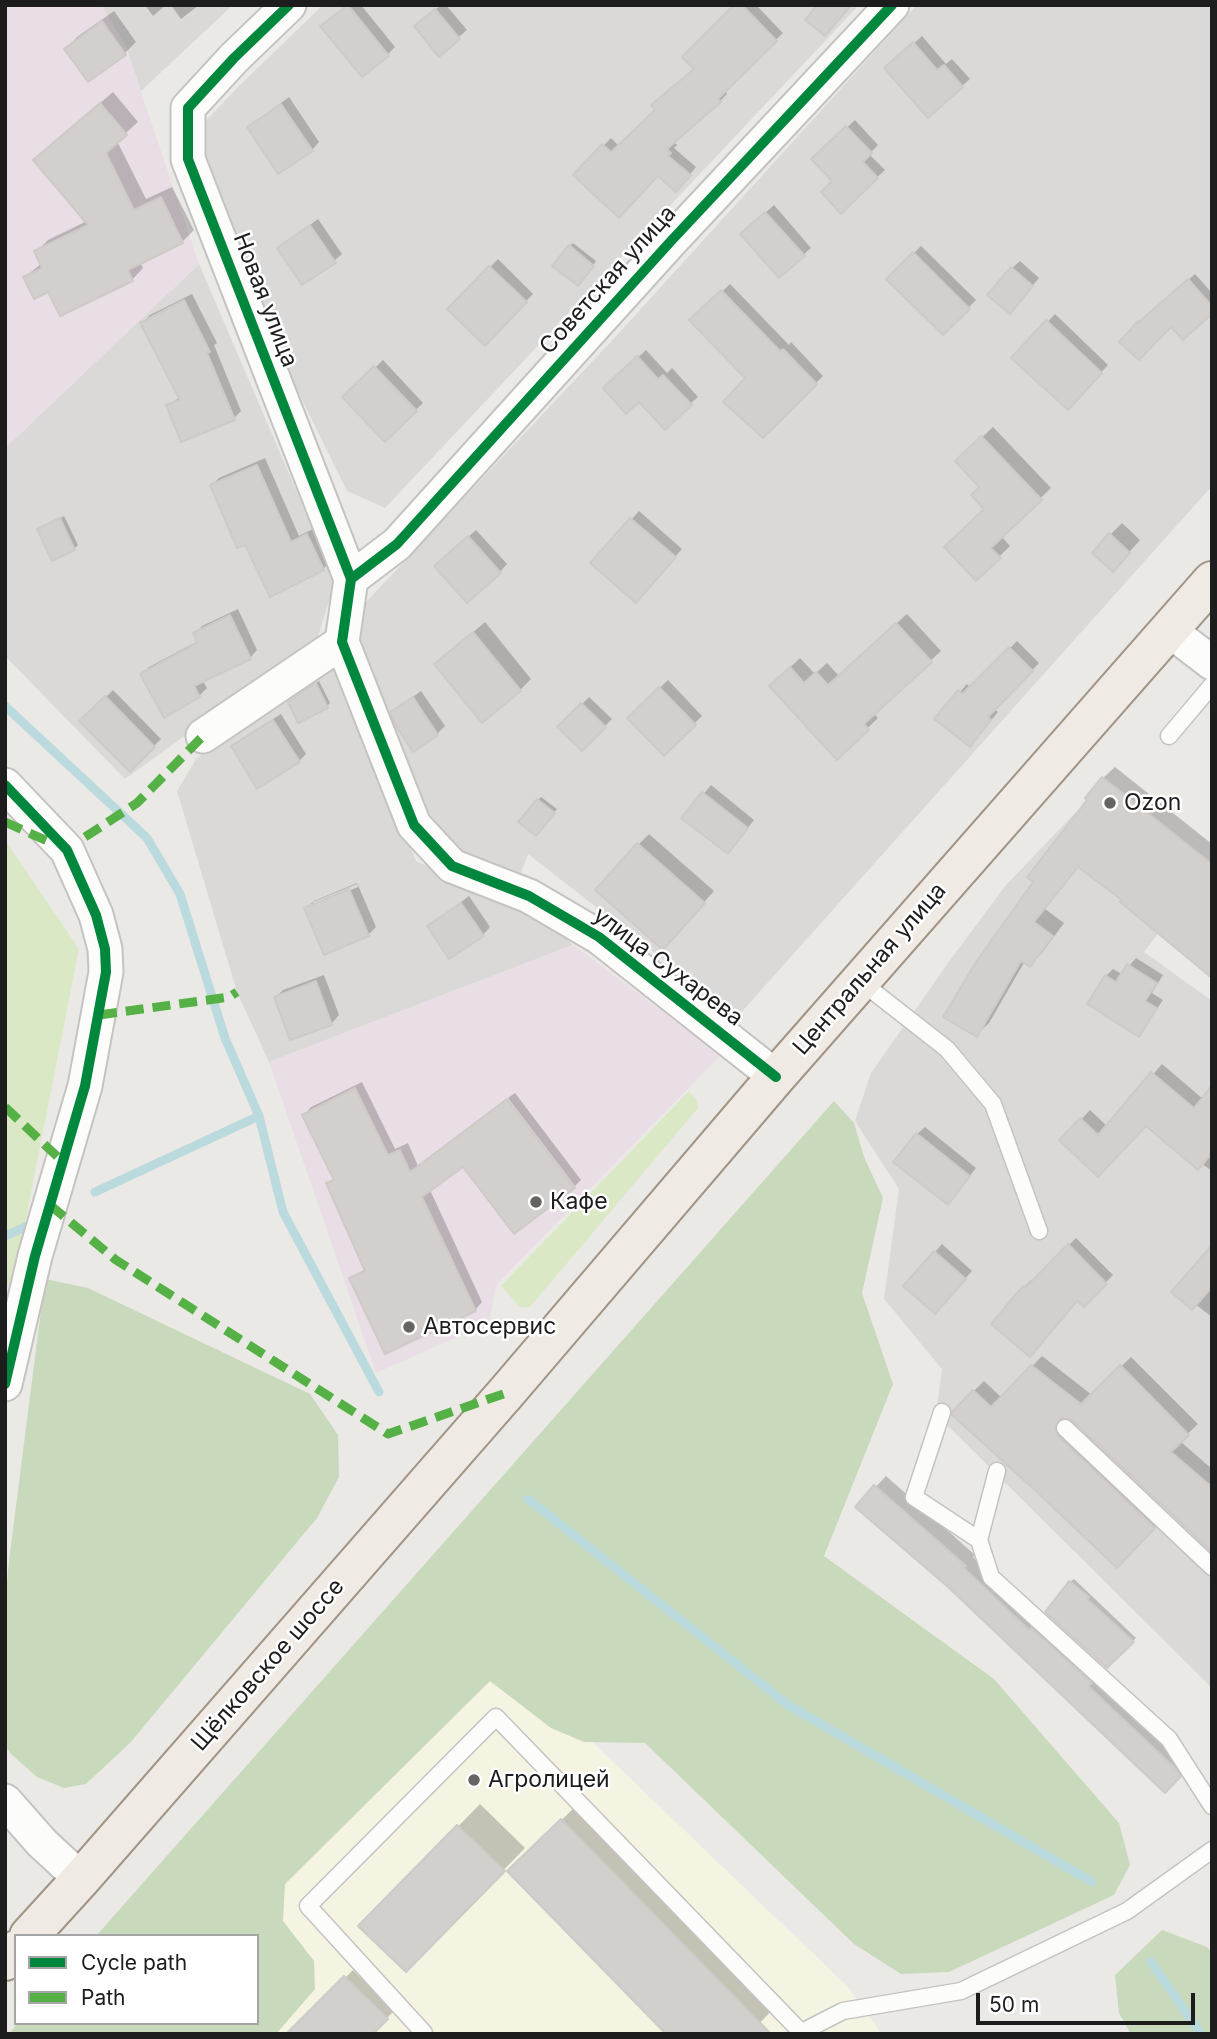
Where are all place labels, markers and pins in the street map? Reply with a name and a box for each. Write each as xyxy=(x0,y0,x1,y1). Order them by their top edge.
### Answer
place label: Ozon xyxy=(1124,789,1181,817)
marker: Ozon xyxy=(1102,795,1118,811)
place label: Кафе xyxy=(550,1188,608,1216)
marker: Кафе xyxy=(528,1194,544,1210)
place label: Автосервис xyxy=(423,1313,556,1341)
marker: Автосервис xyxy=(401,1319,417,1335)
place label: Агролицей xyxy=(488,1766,610,1794)
marker: Агролицей xyxy=(466,1772,482,1788)

